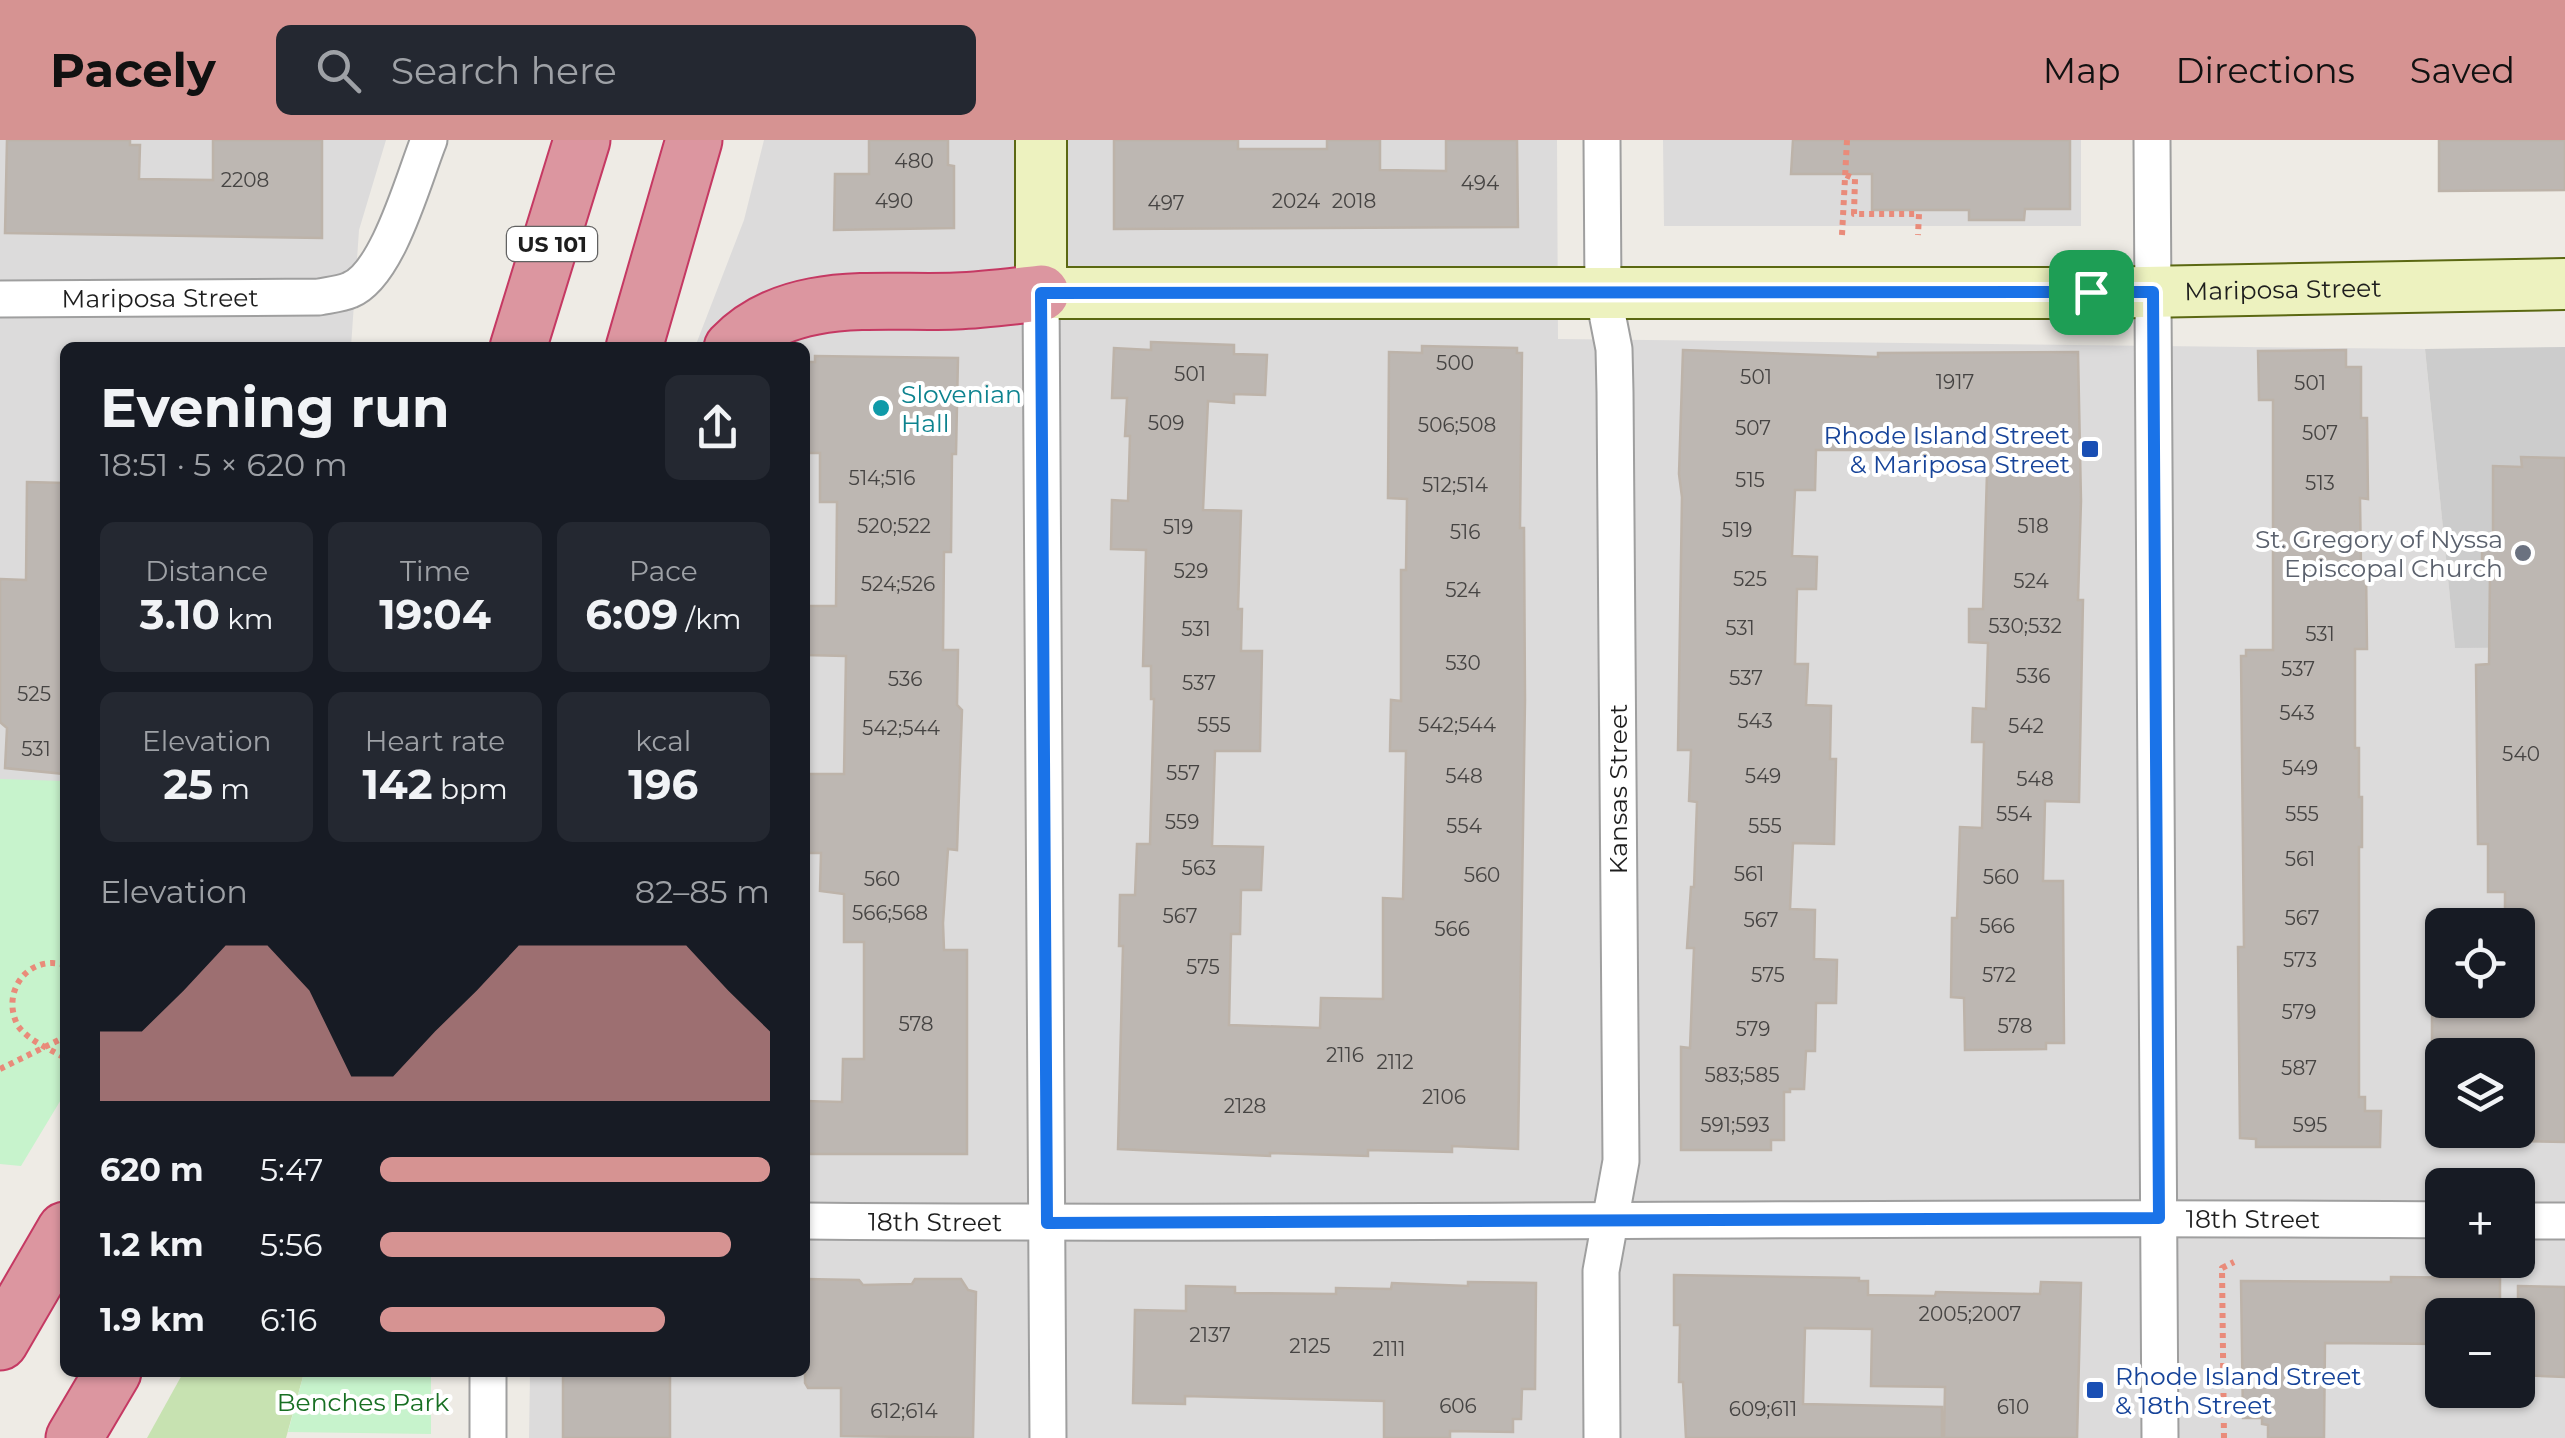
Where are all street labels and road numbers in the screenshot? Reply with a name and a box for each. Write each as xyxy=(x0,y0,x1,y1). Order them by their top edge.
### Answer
road number: US 101 xyxy=(507,227,597,261)
street label: Mariposa Street xyxy=(2184,272,2382,306)
street label: Mariposa Street xyxy=(61,282,259,314)
street label: Kansas Street xyxy=(1603,704,1633,874)
street label: 18th Street xyxy=(2186,1204,2320,1234)
street label: 18th Street xyxy=(868,1207,1002,1237)

